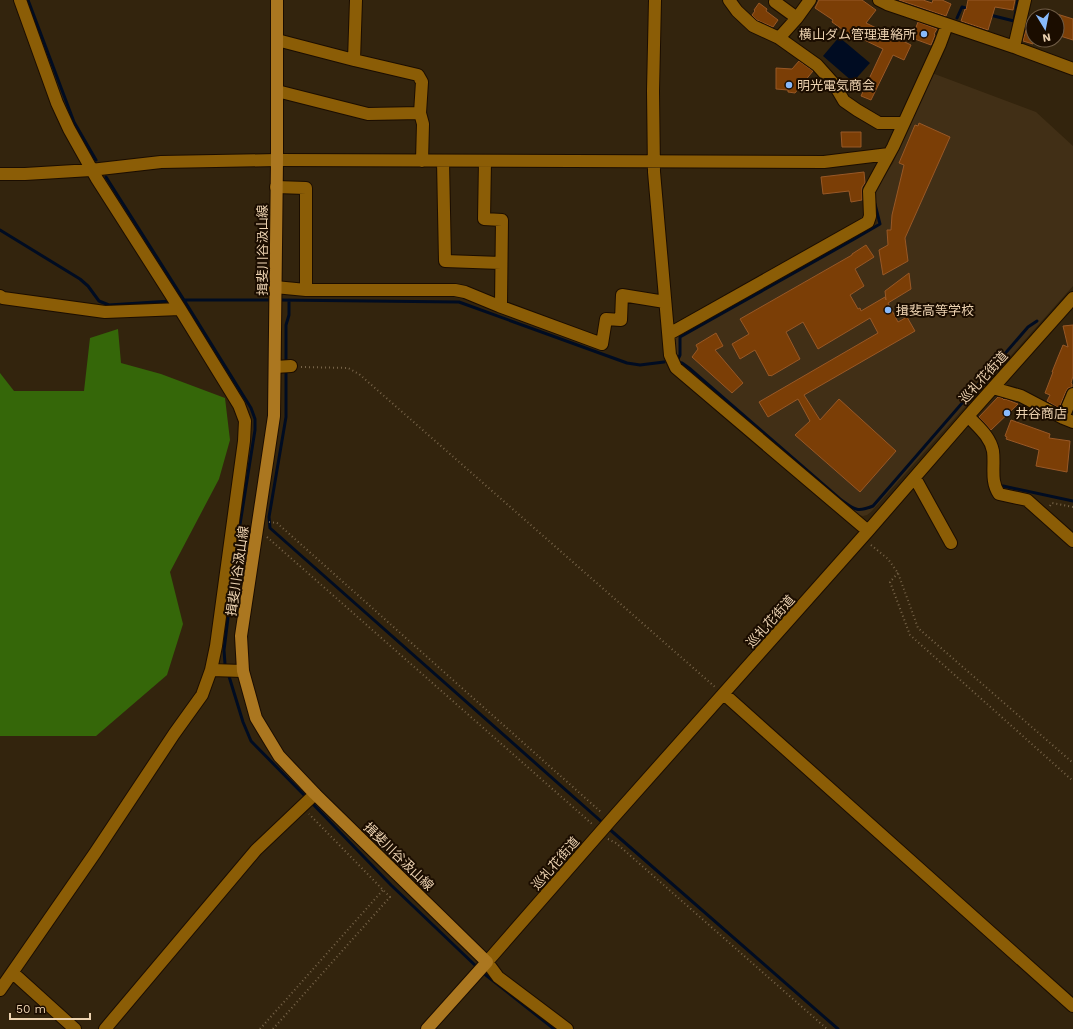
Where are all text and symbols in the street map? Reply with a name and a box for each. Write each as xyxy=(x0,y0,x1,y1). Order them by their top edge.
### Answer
north arrow xyxy=(1025,8,1065,48)
place label: 横山ダム管理連絡所 xyxy=(799,27,916,42)
marker: 横山ダム管理連絡所 xyxy=(919,29,929,39)
text: N xyxy=(1042,30,1052,44)
place label: 明光電気商会 xyxy=(797,78,875,93)
marker: 明光電気商会 xyxy=(784,80,794,90)
street label: 揖斐川谷汲山線 xyxy=(255,204,270,296)
place label: 揖斐高等学校 xyxy=(896,303,974,318)
marker: 揖斐高等学校 xyxy=(883,305,893,315)
street label: 巡礼花街道 xyxy=(956,348,1011,407)
place label: 井谷商店 xyxy=(1015,406,1067,421)
marker: 井谷商店 xyxy=(1002,408,1012,418)
street label: 揖斐川谷汲山線 xyxy=(224,525,251,617)
street label: 巡礼花街道 xyxy=(743,592,798,651)
street label: 揖斐川谷汲山線 xyxy=(361,819,437,893)
street label: 巡礼花街道 xyxy=(528,834,582,893)
scale bar xyxy=(10,995,90,1021)
text: 50 m xyxy=(16,1002,46,1016)

